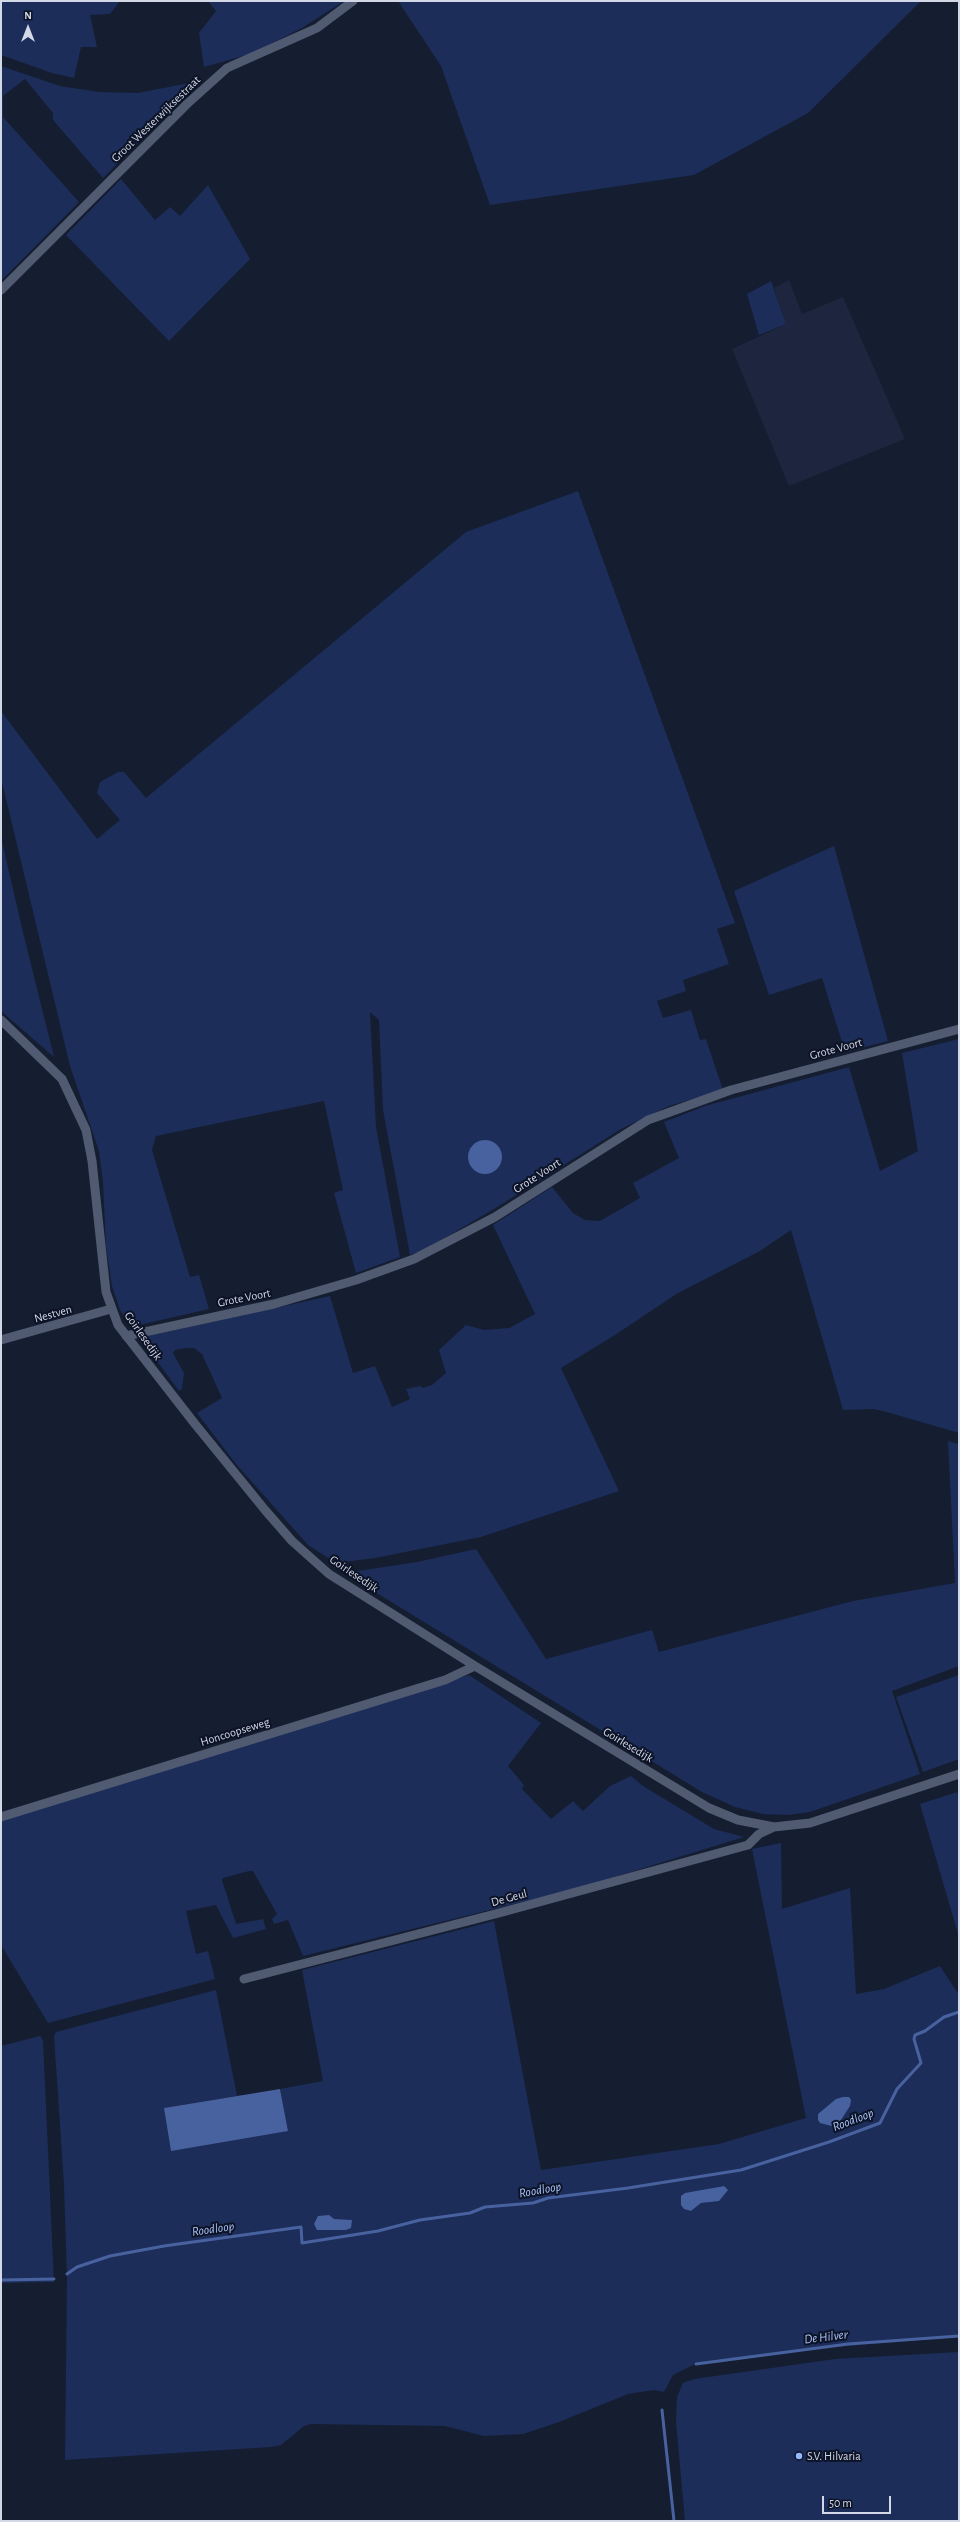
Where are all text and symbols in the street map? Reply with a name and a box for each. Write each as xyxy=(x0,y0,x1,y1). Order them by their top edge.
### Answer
north arrow xyxy=(8,8,48,48)
text: N xyxy=(24,10,32,21)
street label: Groot Westerwijksestraat xyxy=(108,73,204,165)
street label: Grote Voort xyxy=(808,1035,864,1063)
street label: Grote Voort xyxy=(511,1155,563,1197)
street label: Grote Voort xyxy=(216,1286,272,1310)
street label: Nestven xyxy=(33,1302,73,1326)
street label: Goirlesedijk xyxy=(121,1309,165,1363)
street label: Goirlesedijk xyxy=(327,1552,381,1596)
street label: Honcoopseweg xyxy=(199,1715,271,1749)
street label: Goirlesedijk xyxy=(600,1724,656,1766)
street label: De Geul xyxy=(489,1886,529,1910)
water label: Roodloop xyxy=(830,2105,876,2135)
water label: Roodloop xyxy=(518,2179,562,2201)
water label: Roodloop xyxy=(191,2218,235,2240)
water label: De Hilver xyxy=(803,2327,849,2347)
place label: S.V. Hilvaria xyxy=(807,2449,861,2463)
marker: S.V. Hilvaria xyxy=(794,2451,804,2461)
scale bar xyxy=(824,2488,893,2514)
text: 50 m xyxy=(829,2497,852,2509)

